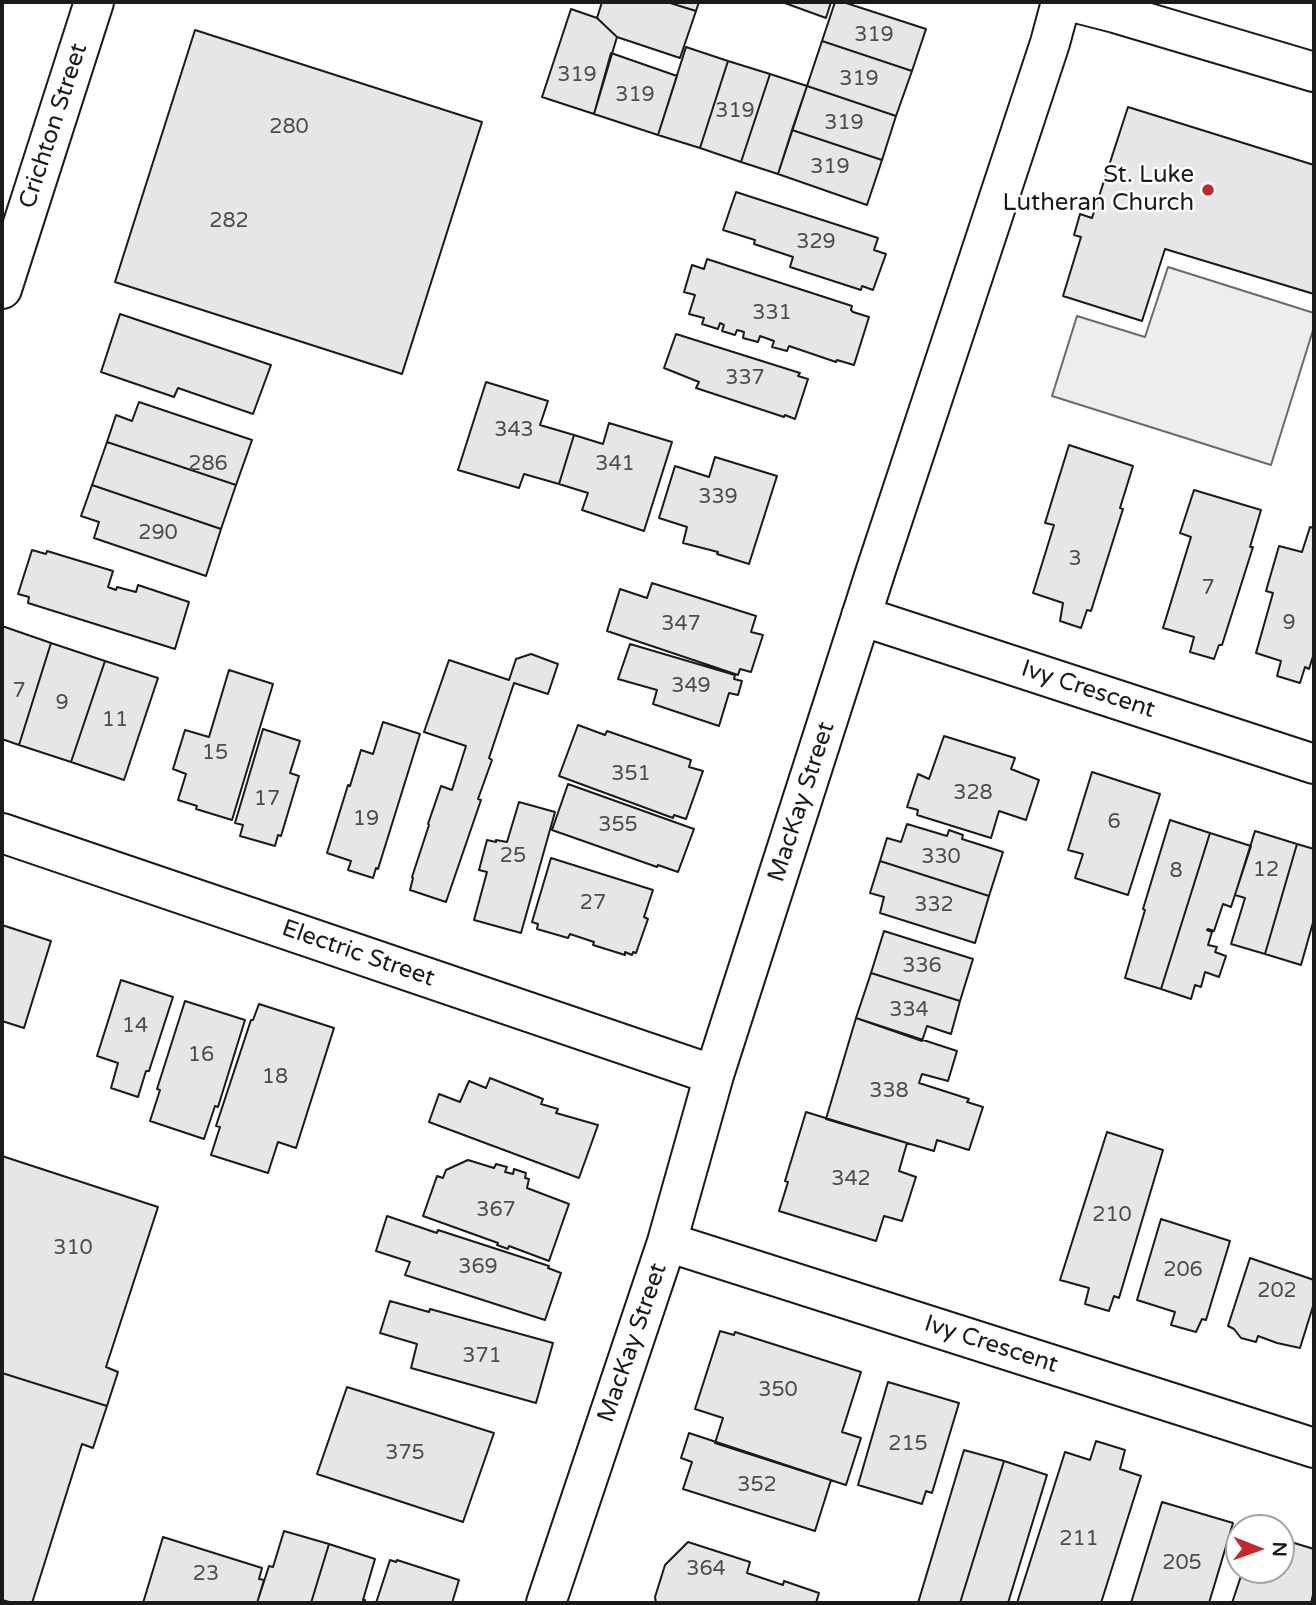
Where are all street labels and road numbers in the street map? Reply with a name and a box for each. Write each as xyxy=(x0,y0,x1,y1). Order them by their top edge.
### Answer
street label: Crichton Street xyxy=(14,40,94,212)
street label: Ivy Crescent xyxy=(1018,655,1158,725)
street label: MacKay Street xyxy=(763,718,841,886)
street label: Electric Street xyxy=(278,914,438,994)
street label: MacKay Street xyxy=(592,1260,674,1426)
street label: Ivy Crescent xyxy=(921,1310,1061,1380)

